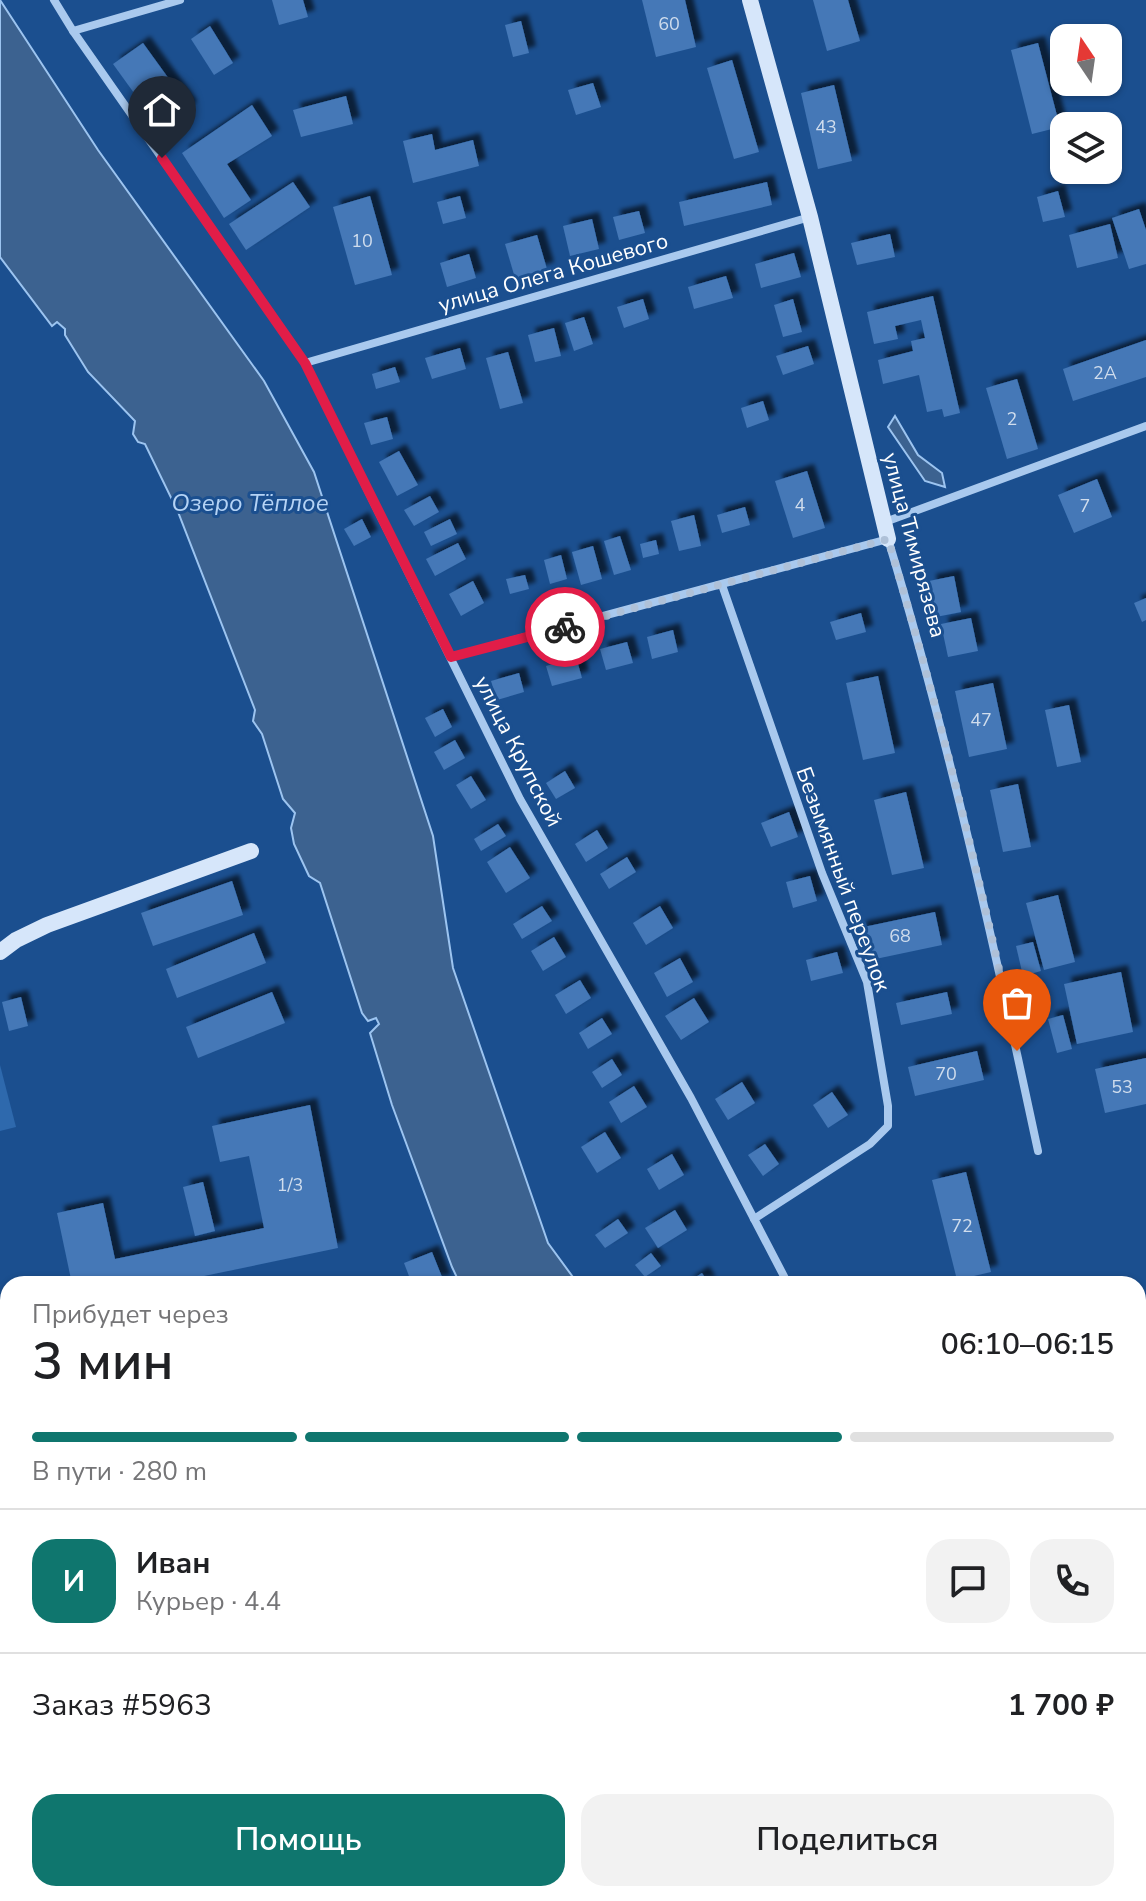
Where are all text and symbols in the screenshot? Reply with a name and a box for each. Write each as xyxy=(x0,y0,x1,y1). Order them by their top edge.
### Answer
house number: 60 xyxy=(658,12,680,36)
north arrow xyxy=(1050,24,1122,96)
map controls xyxy=(1050,24,1122,184)
pin xyxy=(128,76,196,158)
icon: home xyxy=(140,88,184,132)
button: layers xyxy=(1050,112,1122,184)
house number: 43 xyxy=(815,115,837,139)
street label: улица Олега Кошевого xyxy=(435,226,672,320)
house number: 10 xyxy=(351,229,373,253)
house number: 2А xyxy=(1093,361,1117,385)
house number: 2 xyxy=(1007,407,1017,431)
street label: улица Тимирязева xyxy=(875,449,953,641)
water label: Озеро Тёплое xyxy=(171,487,329,519)
house number: 4 xyxy=(795,493,806,517)
house number: 7 xyxy=(1080,494,1090,518)
courier xyxy=(525,587,605,667)
icon: bike xyxy=(543,605,587,649)
street label: улица Крупской xyxy=(467,671,569,832)
house number: 47 xyxy=(970,708,992,732)
street label: Безымянный переулок xyxy=(788,763,898,996)
house number: 68 xyxy=(889,924,911,948)
pin xyxy=(983,969,1051,1051)
icon: bag xyxy=(995,981,1039,1025)
house number: 70 xyxy=(935,1062,957,1086)
house number: 53 xyxy=(1111,1075,1133,1099)
house number: 1/3 xyxy=(277,1173,303,1197)
house number: 72 xyxy=(951,1214,973,1238)
text: Прибудет через xyxy=(32,1297,229,1332)
text: 06:10–06:15 xyxy=(941,1324,1114,1365)
text: 3 мин xyxy=(32,1326,174,1397)
text: В пути · 280 m xyxy=(32,1454,207,1489)
button: chat xyxy=(926,1539,1010,1623)
button: phone xyxy=(1030,1539,1114,1623)
text: Иван xyxy=(136,1543,211,1584)
text: И xyxy=(63,1561,85,1602)
text: Курьер · 4.4 xyxy=(136,1584,281,1619)
text: Заказ #5963 xyxy=(32,1685,212,1726)
text: 1 700 ₽ xyxy=(1008,1685,1114,1726)
button: Помощь xyxy=(32,1794,565,1886)
button: Поделиться xyxy=(581,1794,1114,1886)

